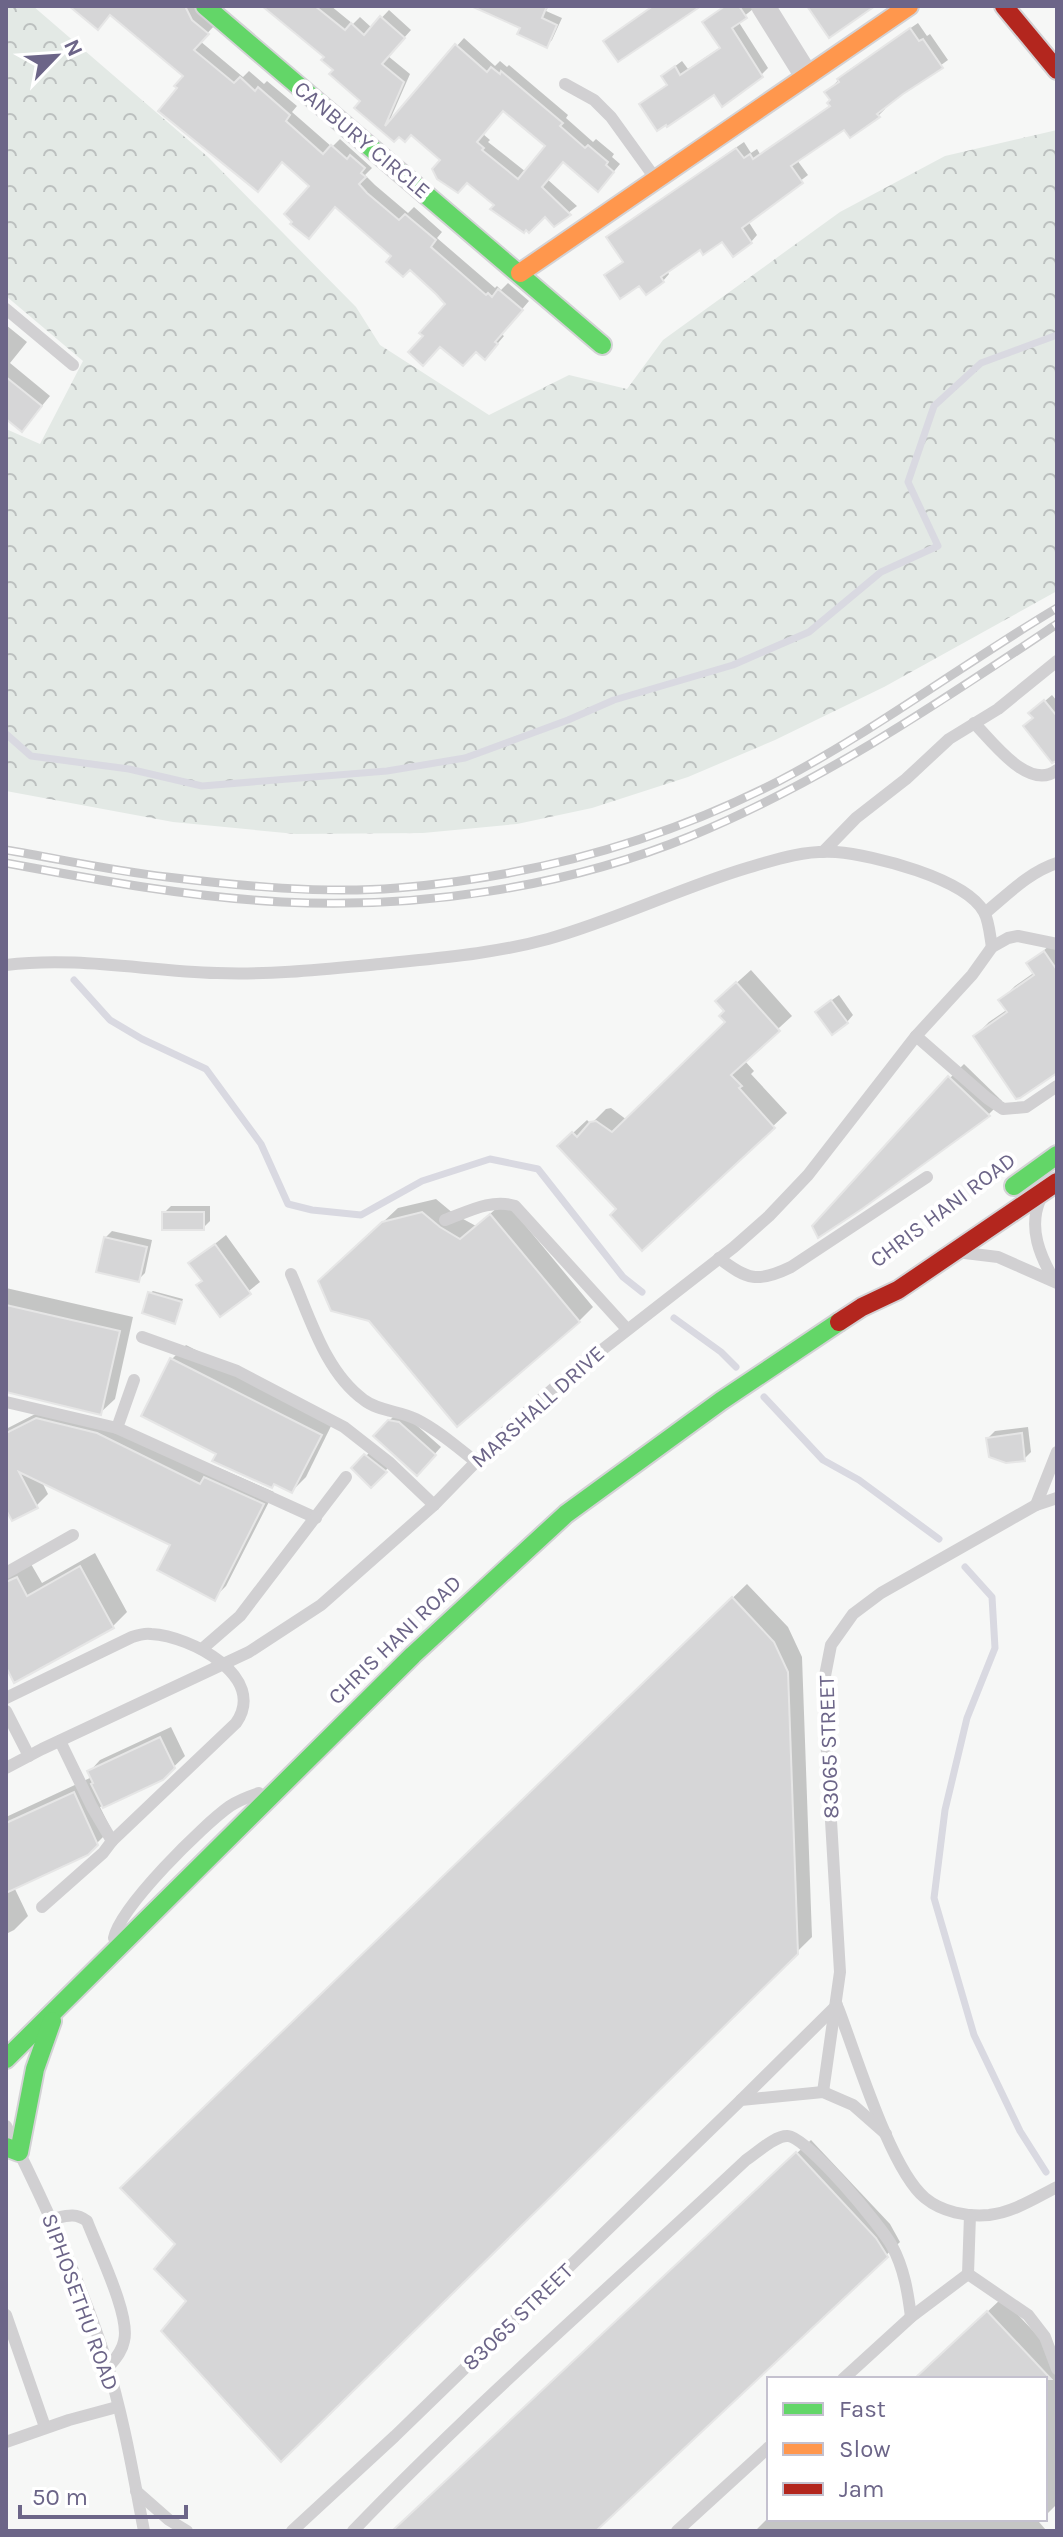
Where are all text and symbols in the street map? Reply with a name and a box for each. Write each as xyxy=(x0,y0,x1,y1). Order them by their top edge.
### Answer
north arrow xyxy=(16,16,96,96)
text: N xyxy=(58,35,88,61)
street label: CANBURY CIRCLE xyxy=(289,76,435,204)
street label: CHRIS HANI ROAD xyxy=(865,1147,1021,1273)
street label: MARSHALL DRIVE xyxy=(466,1340,610,1474)
street label: CHRIS HANI ROAD xyxy=(323,1570,467,1710)
street label: 83065 STREET xyxy=(814,1675,844,1819)
street label: SIPHOSETHU ROAD xyxy=(36,2210,124,2394)
street label: 83065 STREET xyxy=(457,2258,579,2376)
legend xyxy=(767,2377,1047,2521)
text: Fast xyxy=(839,2395,886,2423)
text: Slow xyxy=(839,2435,891,2463)
scale bar xyxy=(20,2469,186,2519)
text: Jam xyxy=(839,2475,884,2503)
text: 50 m xyxy=(32,2483,88,2511)

